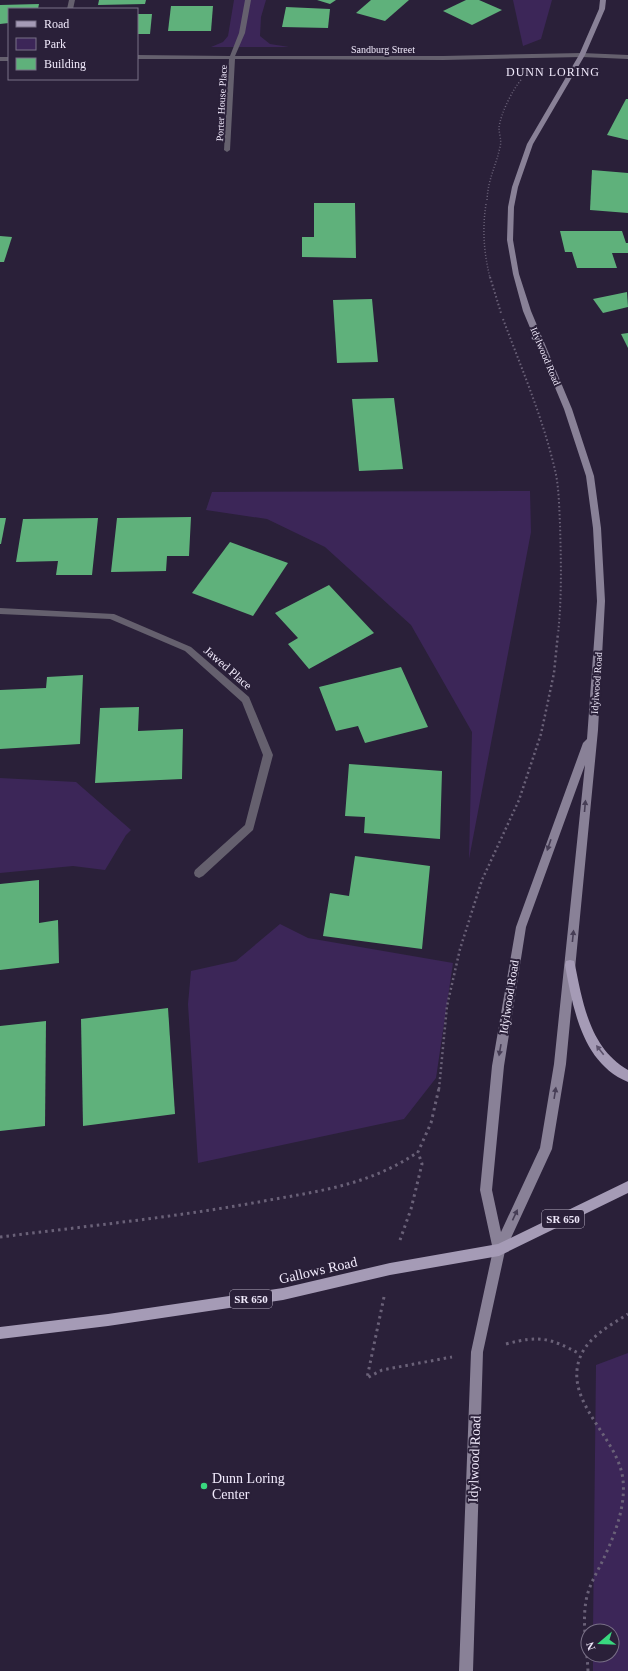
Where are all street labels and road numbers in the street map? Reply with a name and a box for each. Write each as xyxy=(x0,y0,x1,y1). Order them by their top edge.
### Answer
street label: Sandburg Street xyxy=(351,44,415,55)
street label: Porter House Place xyxy=(214,64,229,142)
street label: Idylwood Road xyxy=(528,326,563,387)
street label: Jawed Place xyxy=(201,643,255,693)
street label: Idylwood Road xyxy=(589,652,604,714)
street label: Idylwood Road xyxy=(496,959,522,1035)
road number: SR 650 xyxy=(542,1210,584,1228)
street label: Gallows Road xyxy=(278,1254,359,1287)
road number: SR 650 xyxy=(230,1290,272,1308)
street label: Idylwood Road xyxy=(465,1415,484,1503)

